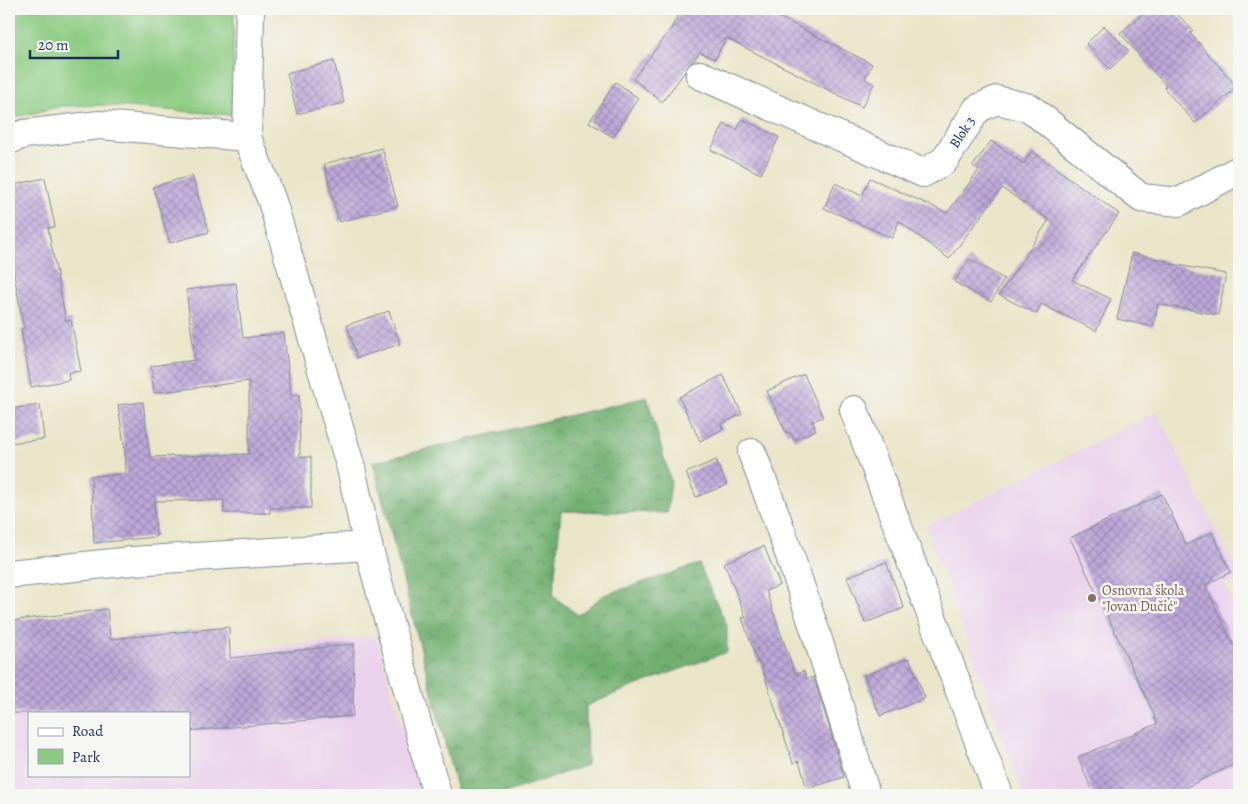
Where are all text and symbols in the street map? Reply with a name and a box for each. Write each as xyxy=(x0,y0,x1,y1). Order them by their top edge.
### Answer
scale bar xyxy=(30,28,118,60)
text: 20 m xyxy=(38,35,69,55)
street label: Blok 3 xyxy=(945,113,980,152)
place label: Osnovna škola "Jovan Dučić" xyxy=(1102,581,1185,616)
marker: Osnovna škola "Jovan Dučić" xyxy=(1086,592,1098,604)
legend xyxy=(28,712,190,776)
text: Road xyxy=(72,721,104,741)
text: Park xyxy=(72,747,101,767)

